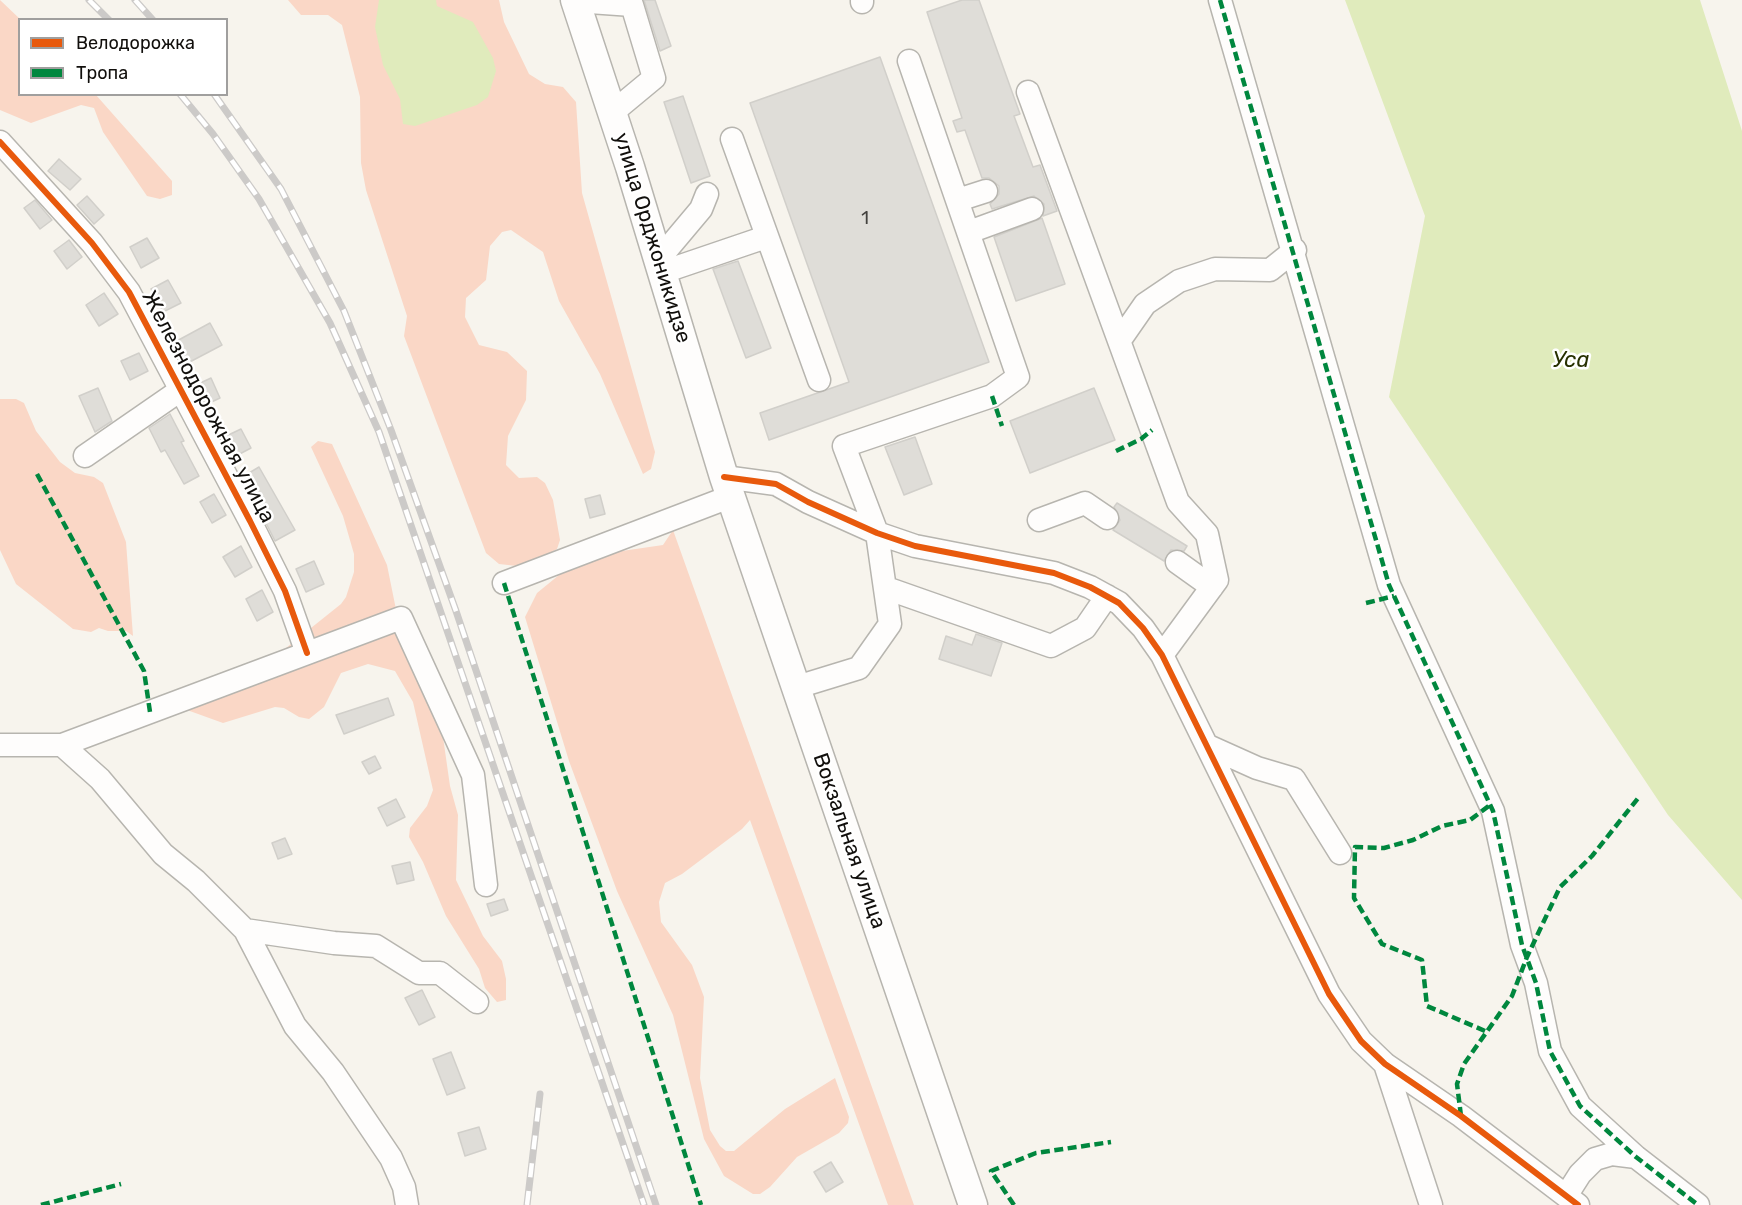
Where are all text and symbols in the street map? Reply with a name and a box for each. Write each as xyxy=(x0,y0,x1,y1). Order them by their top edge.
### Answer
legend xyxy=(18,18,228,96)
text: Велодорожка xyxy=(76,32,195,54)
text: Тропа xyxy=(76,62,128,84)
street label: улица Орджоникидзе xyxy=(608,130,696,346)
house number: 1 xyxy=(861,208,869,230)
street label: Железнодорожная улица xyxy=(136,287,280,527)
water label: Уса xyxy=(1553,348,1589,374)
street label: Вокзальная улица xyxy=(807,750,891,932)

